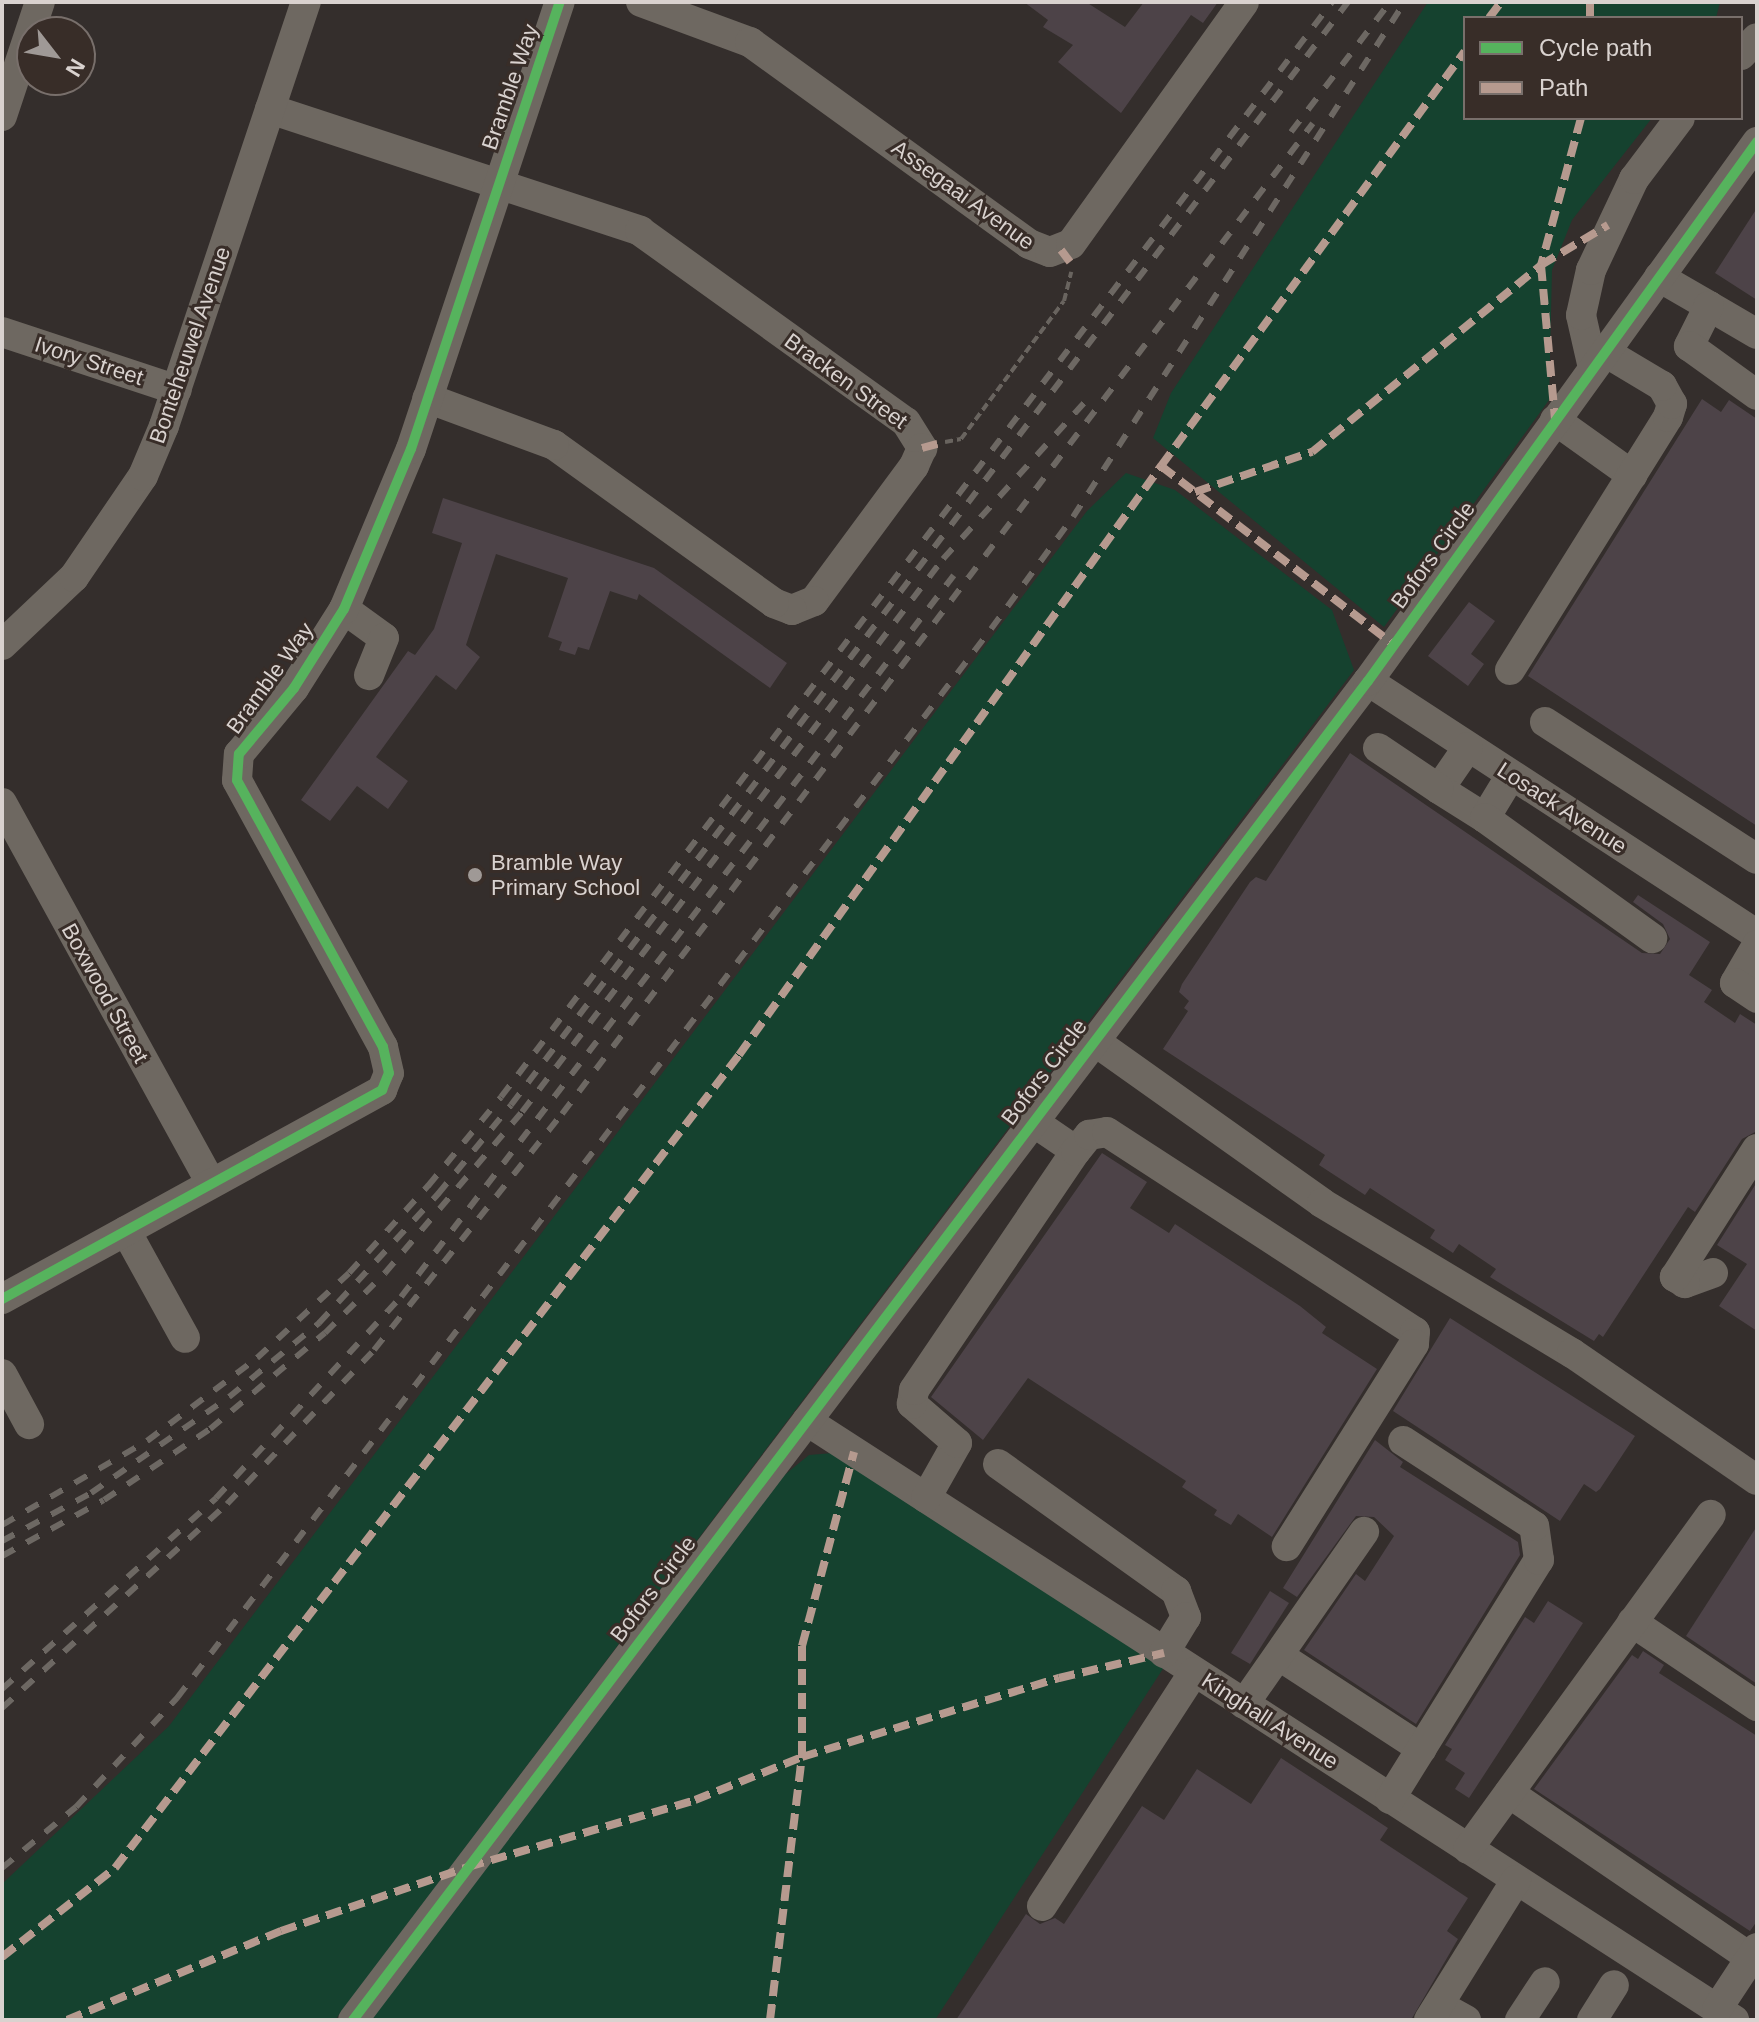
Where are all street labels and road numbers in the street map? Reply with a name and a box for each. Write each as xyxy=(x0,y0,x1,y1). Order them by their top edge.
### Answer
street label: Bramble Way xyxy=(476,21,544,153)
street label: Assegaai Avenue xyxy=(886,134,1040,256)
street label: Bonteheuwel Avenue xyxy=(144,243,236,447)
street label: Bracken Street xyxy=(779,328,913,434)
street label: Ivory Street xyxy=(31,331,147,391)
street label: Bofors Circle xyxy=(1385,496,1481,614)
street label: Bramble Way xyxy=(221,617,319,739)
street label: Losack Avenue xyxy=(1492,756,1632,860)
street label: Boxwood Street xyxy=(56,919,154,1067)
street label: Bofors Circle xyxy=(996,1014,1092,1130)
street label: Bofors Circle xyxy=(605,1531,701,1647)
street label: Kinghall Avenue xyxy=(1196,1667,1344,1775)

